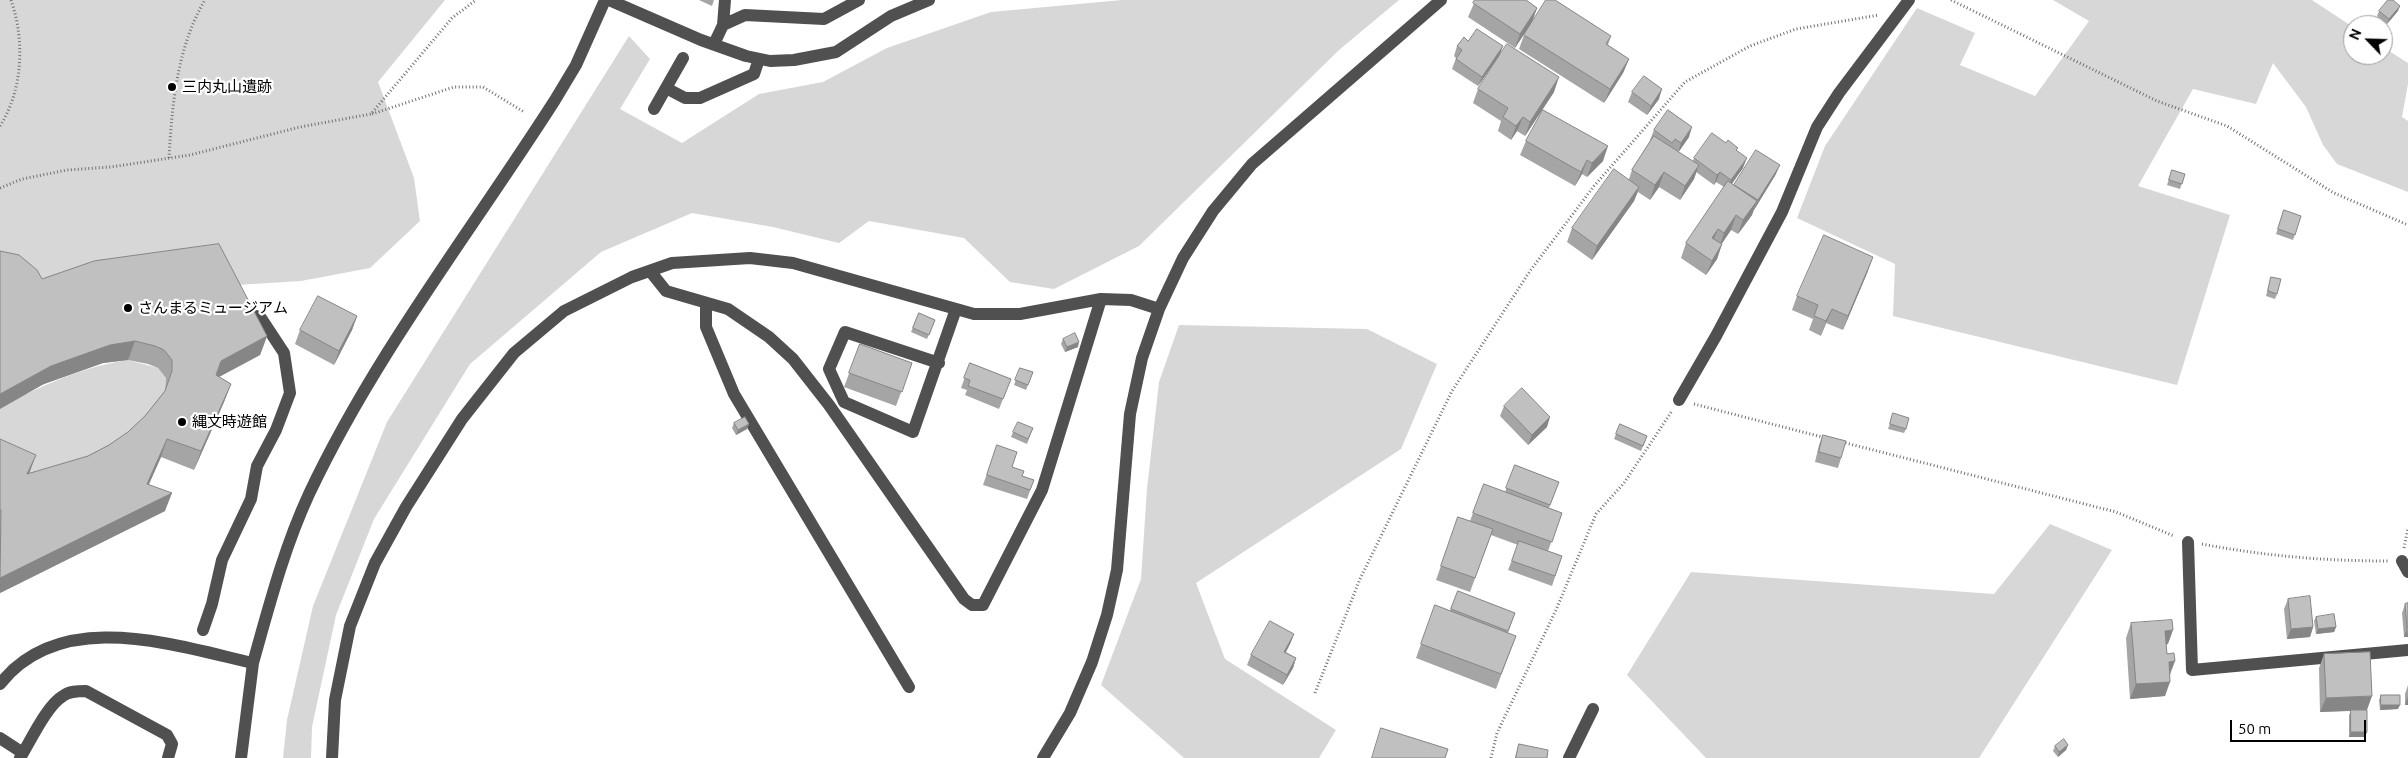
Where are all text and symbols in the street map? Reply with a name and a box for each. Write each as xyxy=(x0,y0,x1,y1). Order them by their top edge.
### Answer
north arrow xyxy=(2343,15,2393,65)
text: N xyxy=(2346,26,2365,42)
place label: 三内丸山遺跡 xyxy=(182,78,272,96)
marker: 三内丸山遺跡 xyxy=(166,81,178,93)
place label: さんまるミュージアム xyxy=(138,299,288,317)
marker: さんまるミュージアム xyxy=(122,302,134,314)
place label: 縄文時遊館 xyxy=(192,413,267,431)
marker: 縄文時遊館 xyxy=(176,416,188,428)
scale bar xyxy=(2233,710,2369,742)
text: 50 m xyxy=(2238,720,2271,737)

